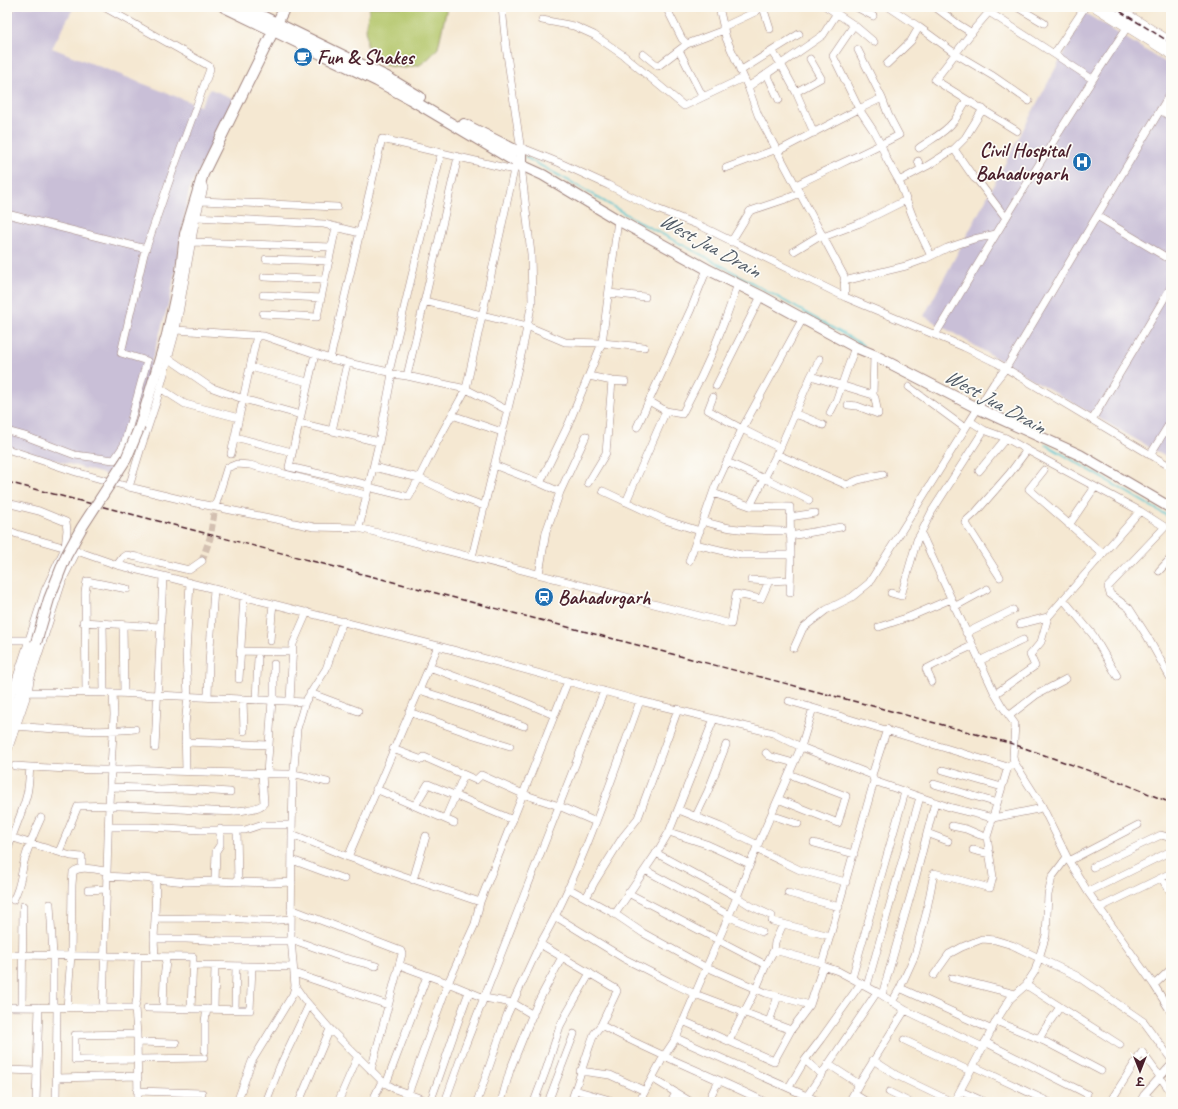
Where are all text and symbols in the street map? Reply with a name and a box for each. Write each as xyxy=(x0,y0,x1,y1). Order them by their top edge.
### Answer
place label: Fun & Shakes xyxy=(317,45,415,70)
cafe icon: Fun & Shakes xyxy=(292,46,314,68)
place label: Civil Hospital Bahadurgarh xyxy=(976,138,1071,186)
hospital icon: Civil Hospital Bahadurgarh xyxy=(1071,151,1093,173)
water label: West Jua Drain xyxy=(655,207,766,284)
water label: West Jua Drain xyxy=(940,363,1051,440)
place label: Bahadurgarh xyxy=(558,585,651,610)
station icon: Bahadurgarh xyxy=(533,586,555,608)
north arrow xyxy=(1120,1051,1160,1091)
text: उ xyxy=(1135,1074,1145,1088)

